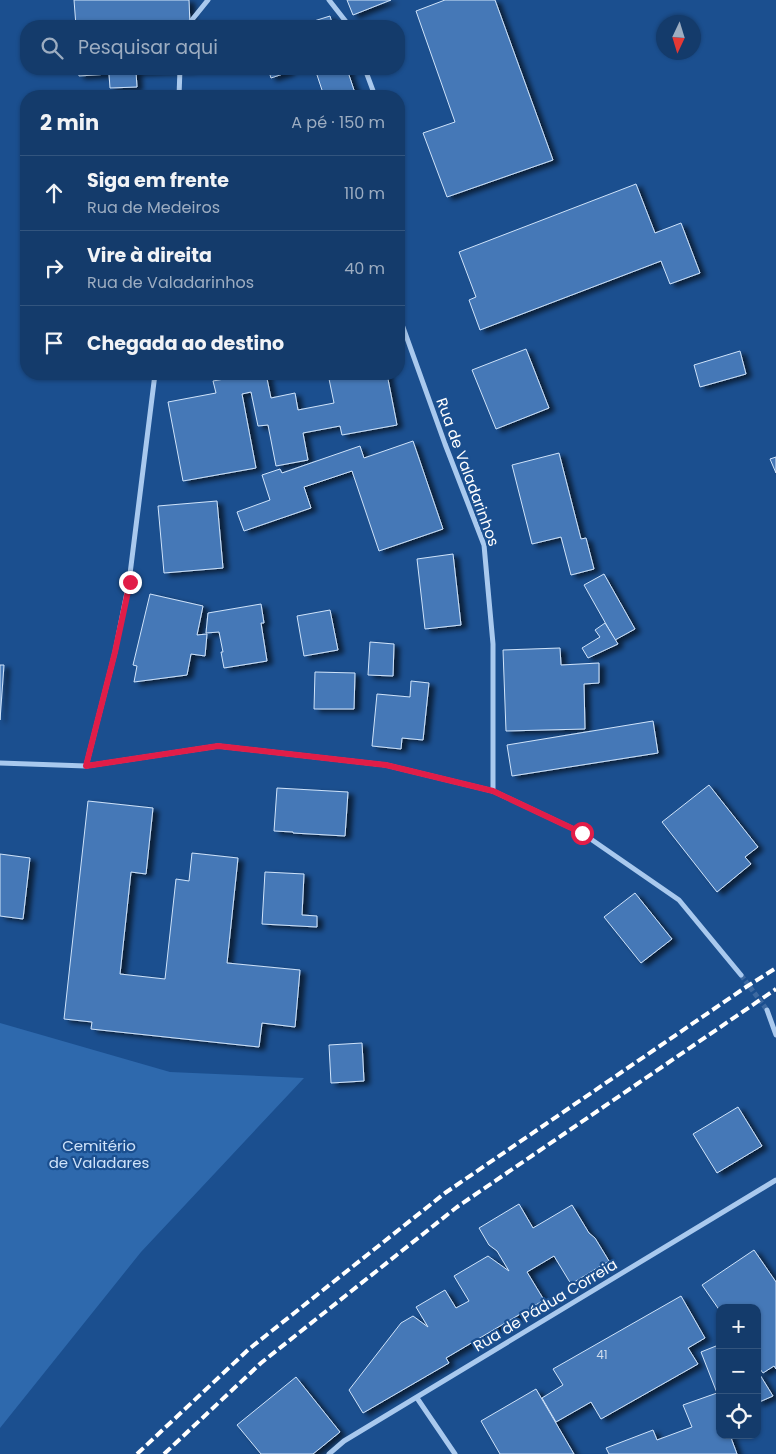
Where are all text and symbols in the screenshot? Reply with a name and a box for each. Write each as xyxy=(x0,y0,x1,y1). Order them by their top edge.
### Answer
north arrow xyxy=(656,15,701,60)
search box xyxy=(20,20,405,75)
icon: search xyxy=(38,34,66,62)
text: Pesquisar aqui xyxy=(78,34,218,61)
text: 2 min xyxy=(40,108,99,137)
text: A pé · 150 m xyxy=(291,111,385,134)
text: Siga em frente xyxy=(87,167,229,194)
icon: ahead xyxy=(40,179,68,207)
text: 110 m xyxy=(344,182,385,205)
text: Rua de Medeiros xyxy=(87,196,220,219)
text: Vire à direita xyxy=(87,242,212,269)
icon: right xyxy=(40,254,68,282)
text: 40 m xyxy=(344,257,385,280)
text: Rua de Valadarinhos xyxy=(87,271,254,294)
icon: arrive xyxy=(40,329,68,357)
text: Chegada ao destino xyxy=(87,330,284,357)
street label: Rua de Valadarinhos xyxy=(431,395,505,549)
route end xyxy=(119,571,142,594)
route start xyxy=(571,822,594,845)
park label: Cemitério de Valadares xyxy=(49,1135,149,1173)
street label: Rua de Pádua Correia xyxy=(469,1254,621,1356)
map controls xyxy=(716,1304,761,1439)
button: + xyxy=(716,1304,761,1349)
house number: 41 xyxy=(596,1346,608,1363)
button: − xyxy=(716,1349,761,1394)
button: locate xyxy=(716,1394,761,1439)

